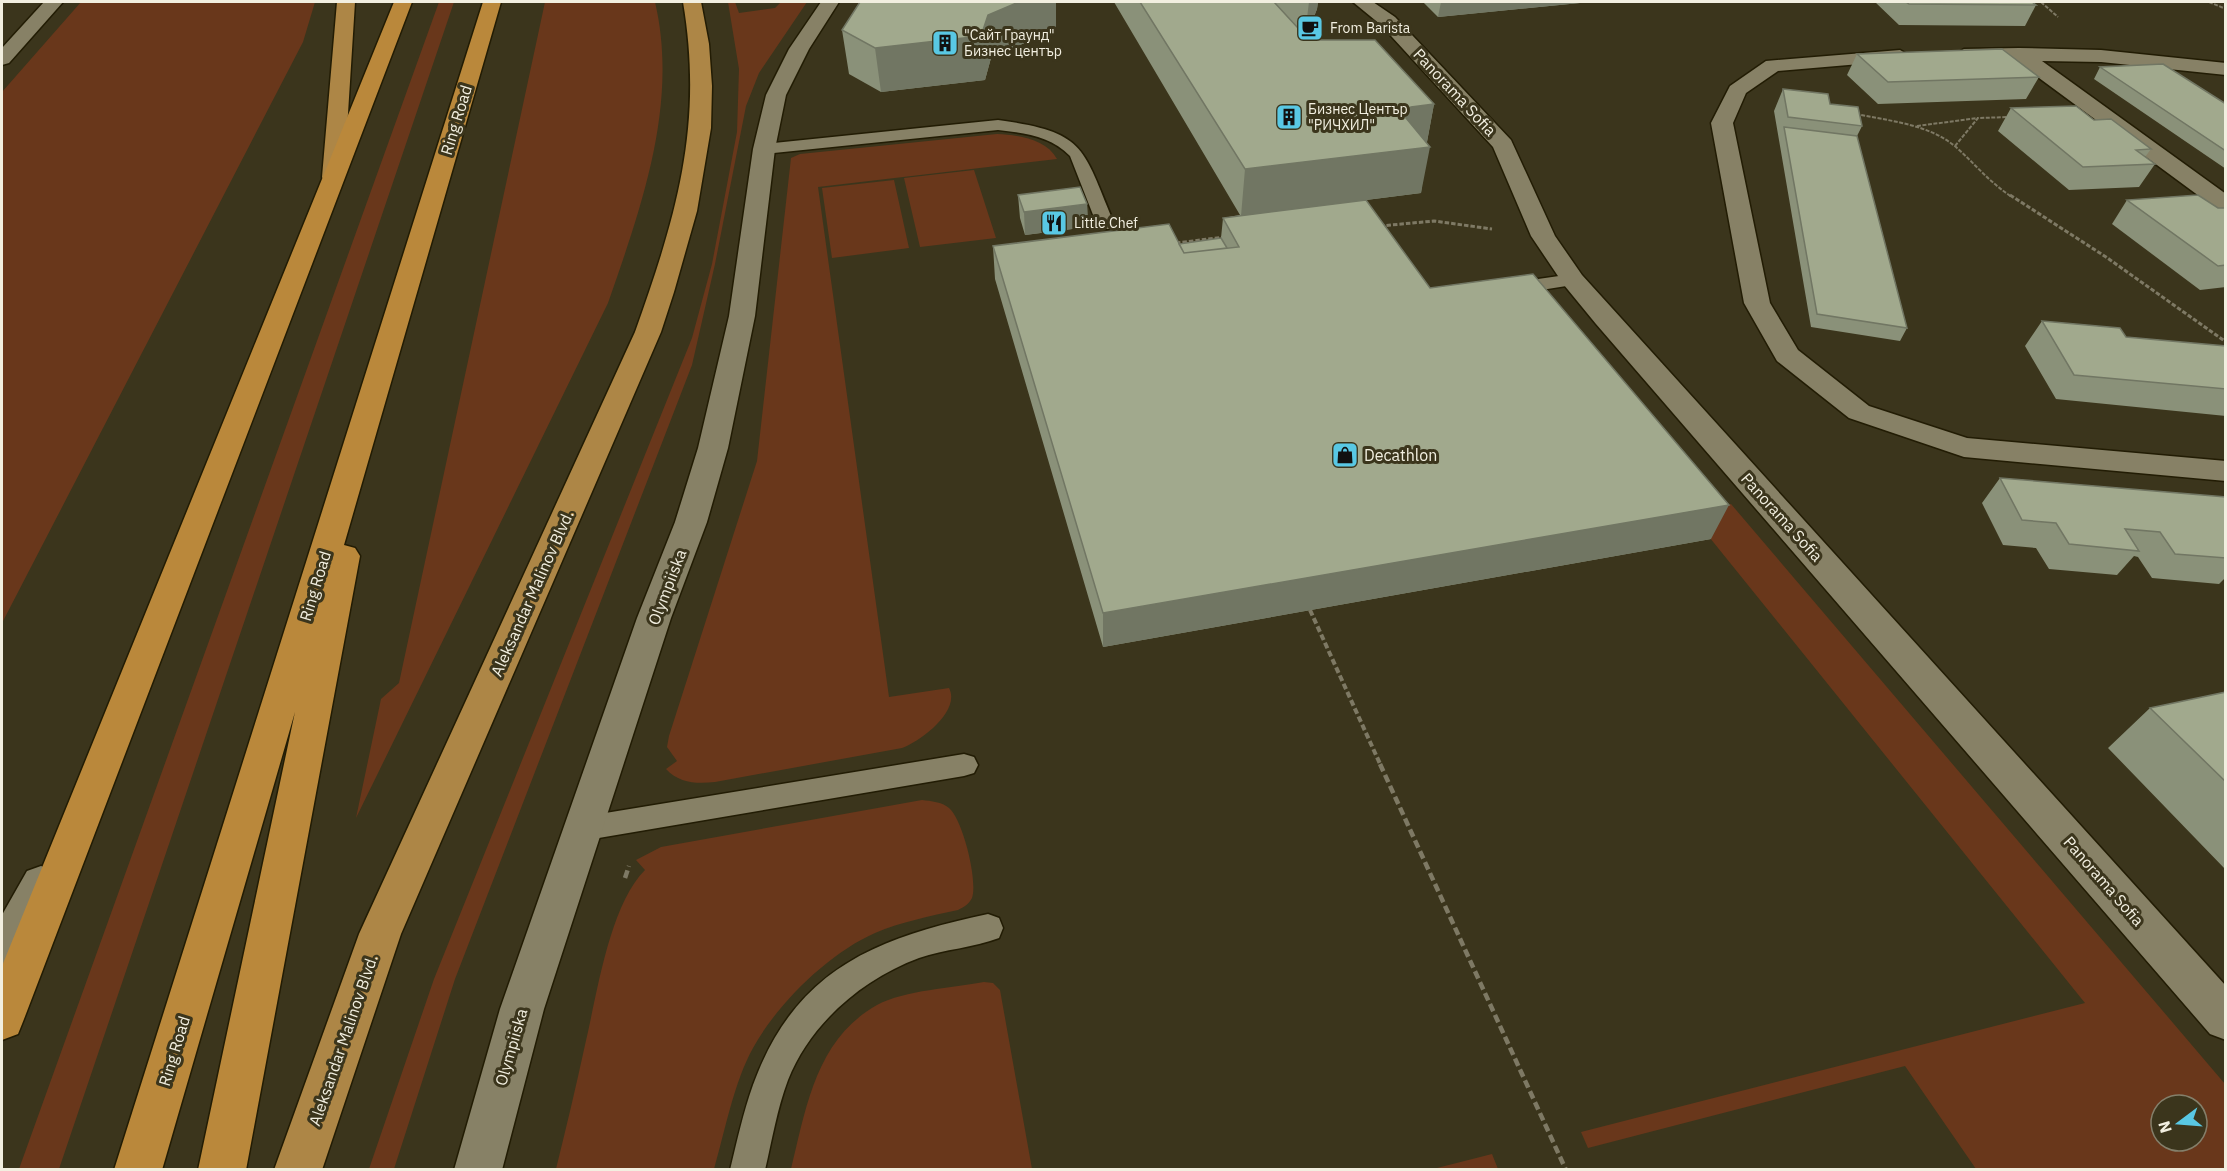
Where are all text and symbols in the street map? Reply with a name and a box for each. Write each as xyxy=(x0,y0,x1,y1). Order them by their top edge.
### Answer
cafe icon: From Barista xyxy=(1295,13,1325,43)
place label: From Barista xyxy=(1330,19,1411,37)
place label: "Сайт Граунд" Бизнес център xyxy=(964,26,1062,60)
building icon: "Сайт Граунд" Бизнес център xyxy=(930,28,960,58)
street label: Panorama Sofia xyxy=(1409,44,1501,140)
street label: Ring Road xyxy=(436,82,476,158)
place label: Бизнес Център "РИЧХИЛ" xyxy=(1308,100,1408,134)
building icon: Бизнес Център "РИЧХИЛ" xyxy=(1274,102,1304,132)
restaurant icon: Little Chef xyxy=(1039,208,1069,238)
place label: Little Chef xyxy=(1074,214,1138,232)
shop icon: Decathlon xyxy=(1330,440,1360,470)
place label: Decathlon xyxy=(1364,445,1437,465)
street label: Panorama Sofia xyxy=(1737,468,1827,566)
street label: Aleksandar Malinov Blvd. xyxy=(486,507,578,679)
street label: Olympiiska xyxy=(643,546,691,628)
street label: Ring Road xyxy=(295,548,335,624)
street label: Panorama Sofia xyxy=(2060,832,2149,930)
street label: Aleksandar Malinov Blvd. xyxy=(304,952,382,1128)
street label: Olympiiska xyxy=(490,1006,532,1088)
street label: Ring Road xyxy=(154,1013,194,1089)
north arrow xyxy=(2149,1093,2209,1153)
text: N xyxy=(2153,1119,2176,1135)

